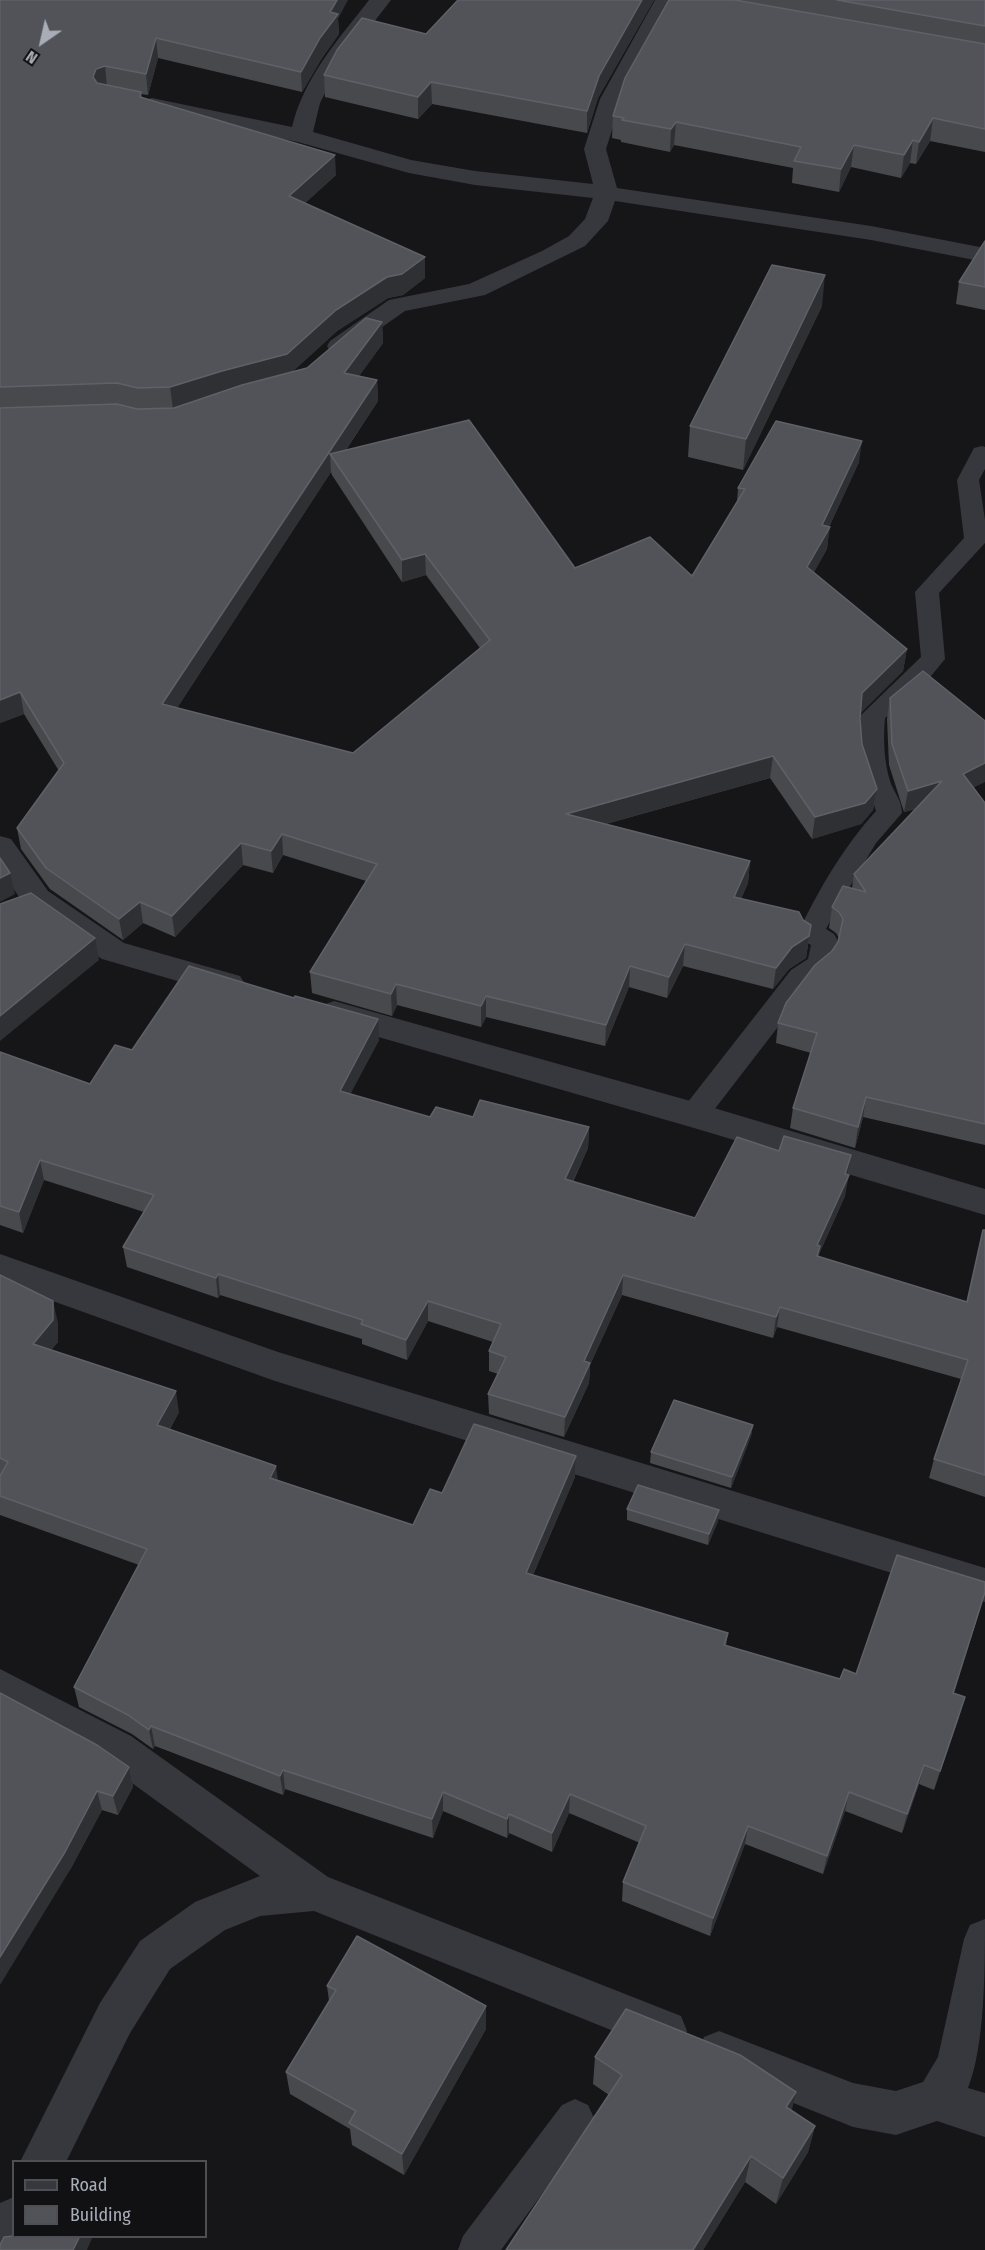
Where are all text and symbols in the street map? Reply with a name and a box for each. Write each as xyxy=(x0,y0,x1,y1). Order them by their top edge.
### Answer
north arrow xyxy=(12,12,72,72)
text: N xyxy=(22,47,41,68)
legend xyxy=(12,2160,207,2238)
text: Road xyxy=(70,2174,107,2196)
text: Building xyxy=(70,2204,131,2226)

